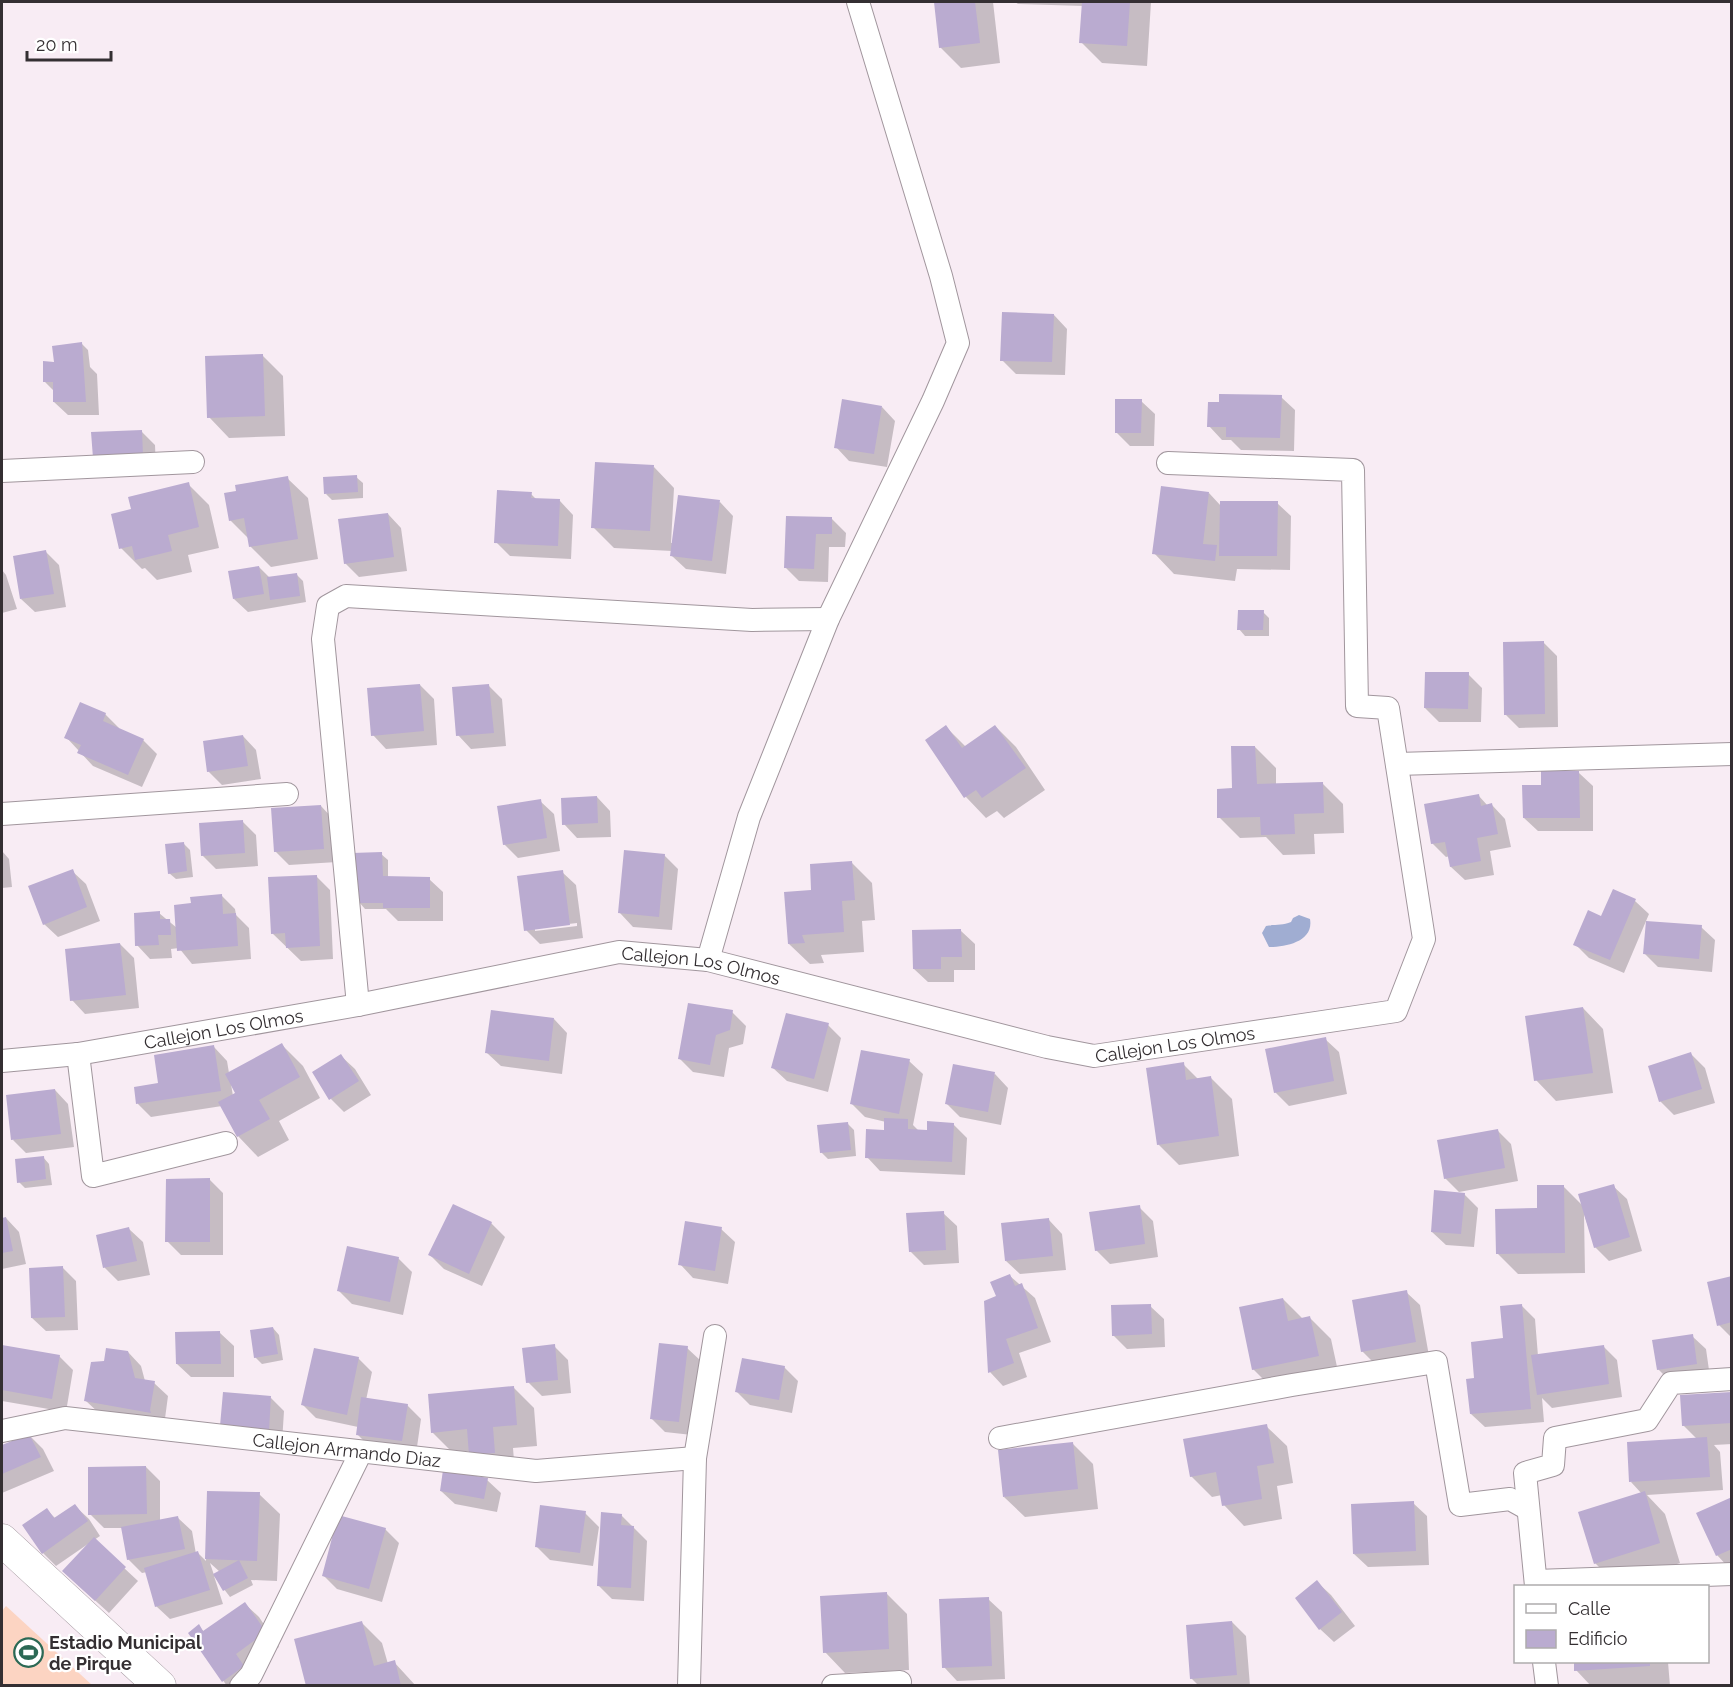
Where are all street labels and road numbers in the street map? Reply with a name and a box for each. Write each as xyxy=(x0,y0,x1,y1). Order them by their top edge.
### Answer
street label: Callejon Los Olmos xyxy=(621,942,783,989)
street label: Callejon Los Olmos xyxy=(142,1004,305,1053)
street label: Callejon Los Olmos xyxy=(1094,1022,1257,1066)
street label: Callejon Armando Diaz xyxy=(252,1429,442,1471)

